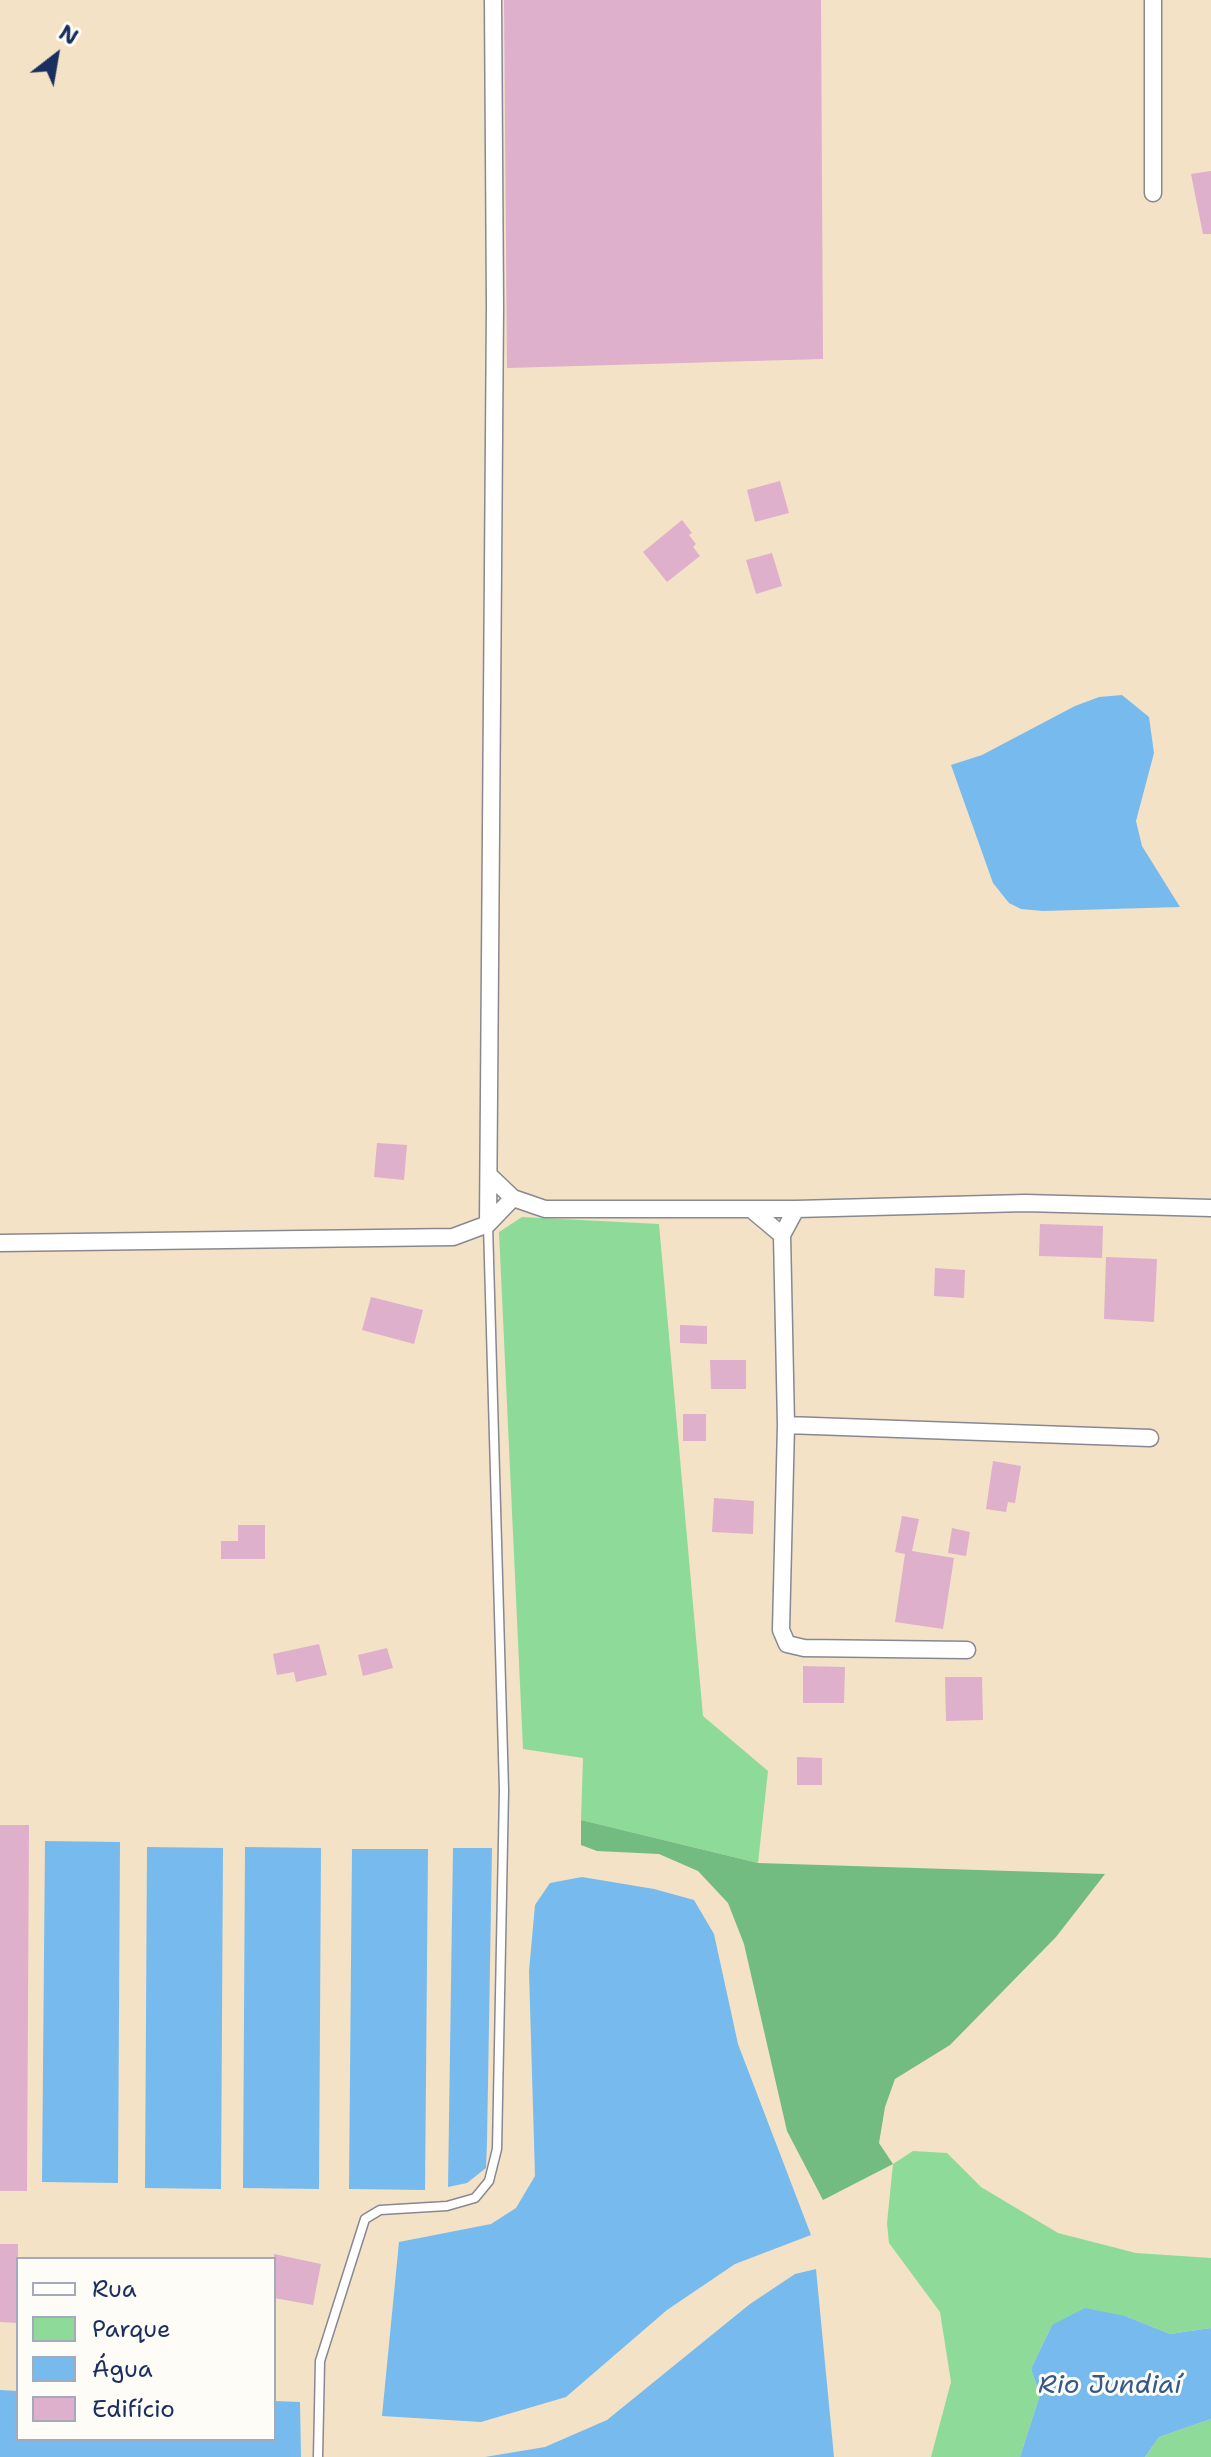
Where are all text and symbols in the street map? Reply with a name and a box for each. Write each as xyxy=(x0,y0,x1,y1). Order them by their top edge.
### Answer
north arrow xyxy=(16,16,96,96)
text: N xyxy=(54,18,84,52)
legend xyxy=(16,2257,276,2441)
text: Rua xyxy=(92,2273,137,2305)
text: Parque xyxy=(92,2313,171,2345)
text: Água xyxy=(92,2353,153,2385)
water label: Rio Jundiaí xyxy=(1038,2370,1182,2402)
text: Edifício xyxy=(92,2393,175,2425)

